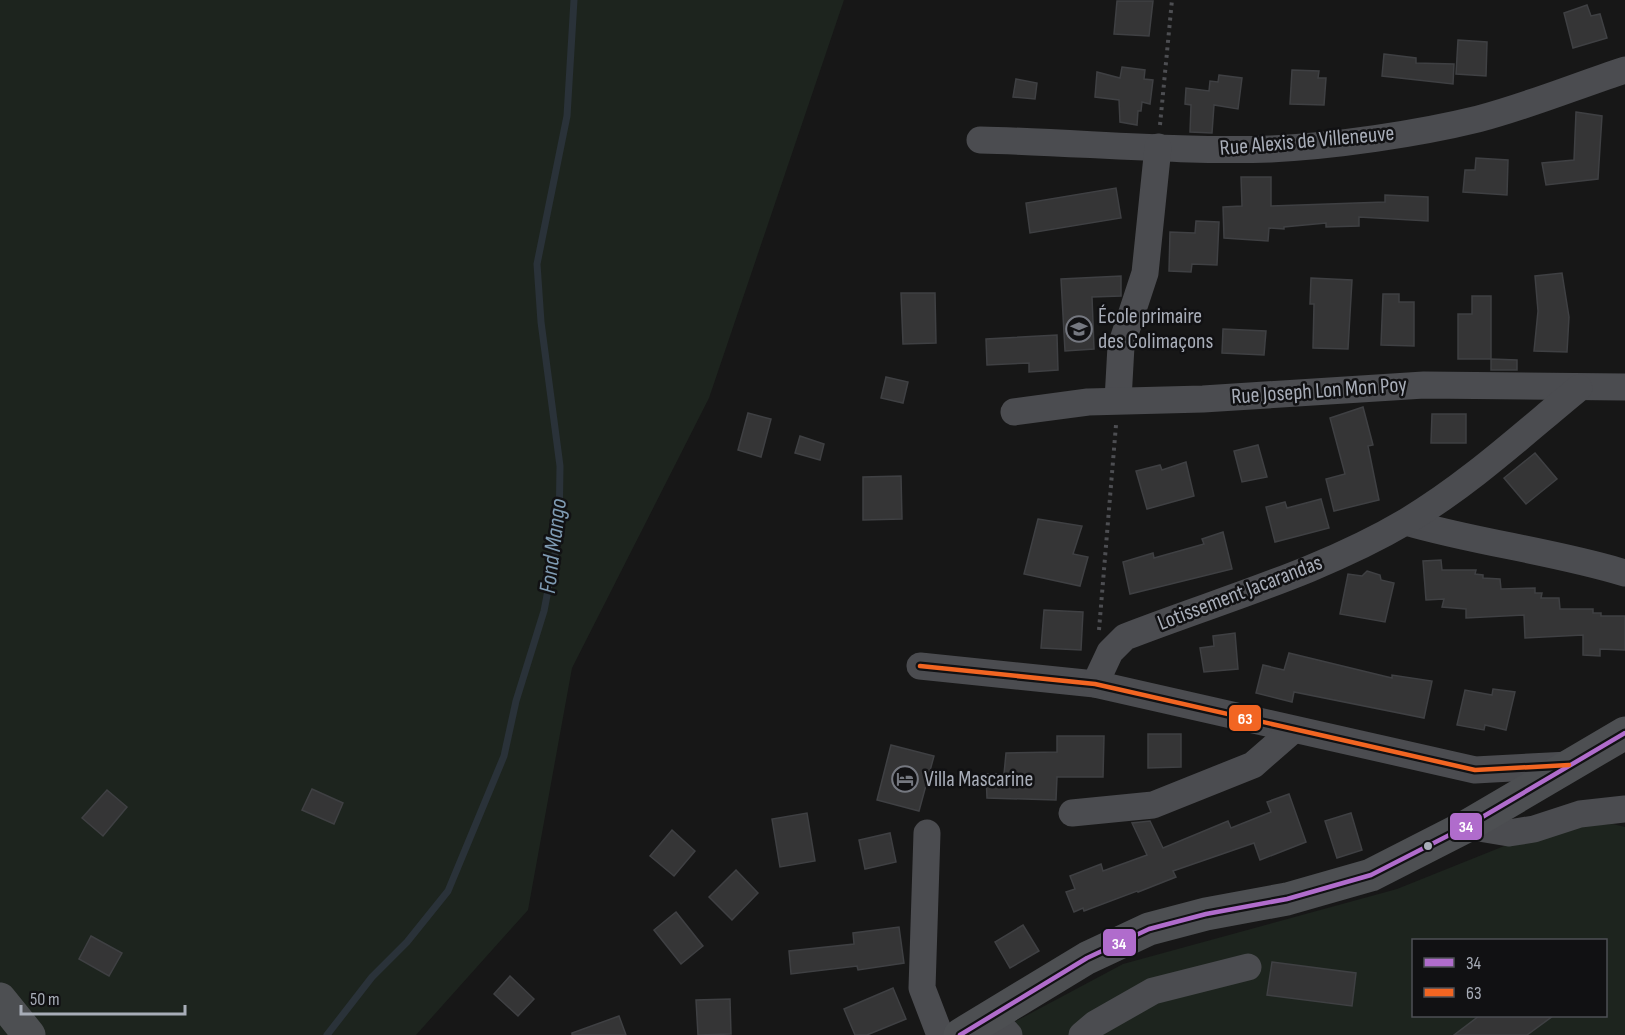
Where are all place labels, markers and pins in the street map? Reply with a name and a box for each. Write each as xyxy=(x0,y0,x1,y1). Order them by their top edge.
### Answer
place label: École primaire des Colimaçons xyxy=(1098,303,1214,355)
school or university icon: École primaire des Colimaçons xyxy=(1064,314,1094,344)
hotel icon: Villa Mascarine xyxy=(890,764,920,794)
place label: Villa Mascarine xyxy=(924,766,1033,793)
unlabelled marker xyxy=(1422,840,1434,852)

